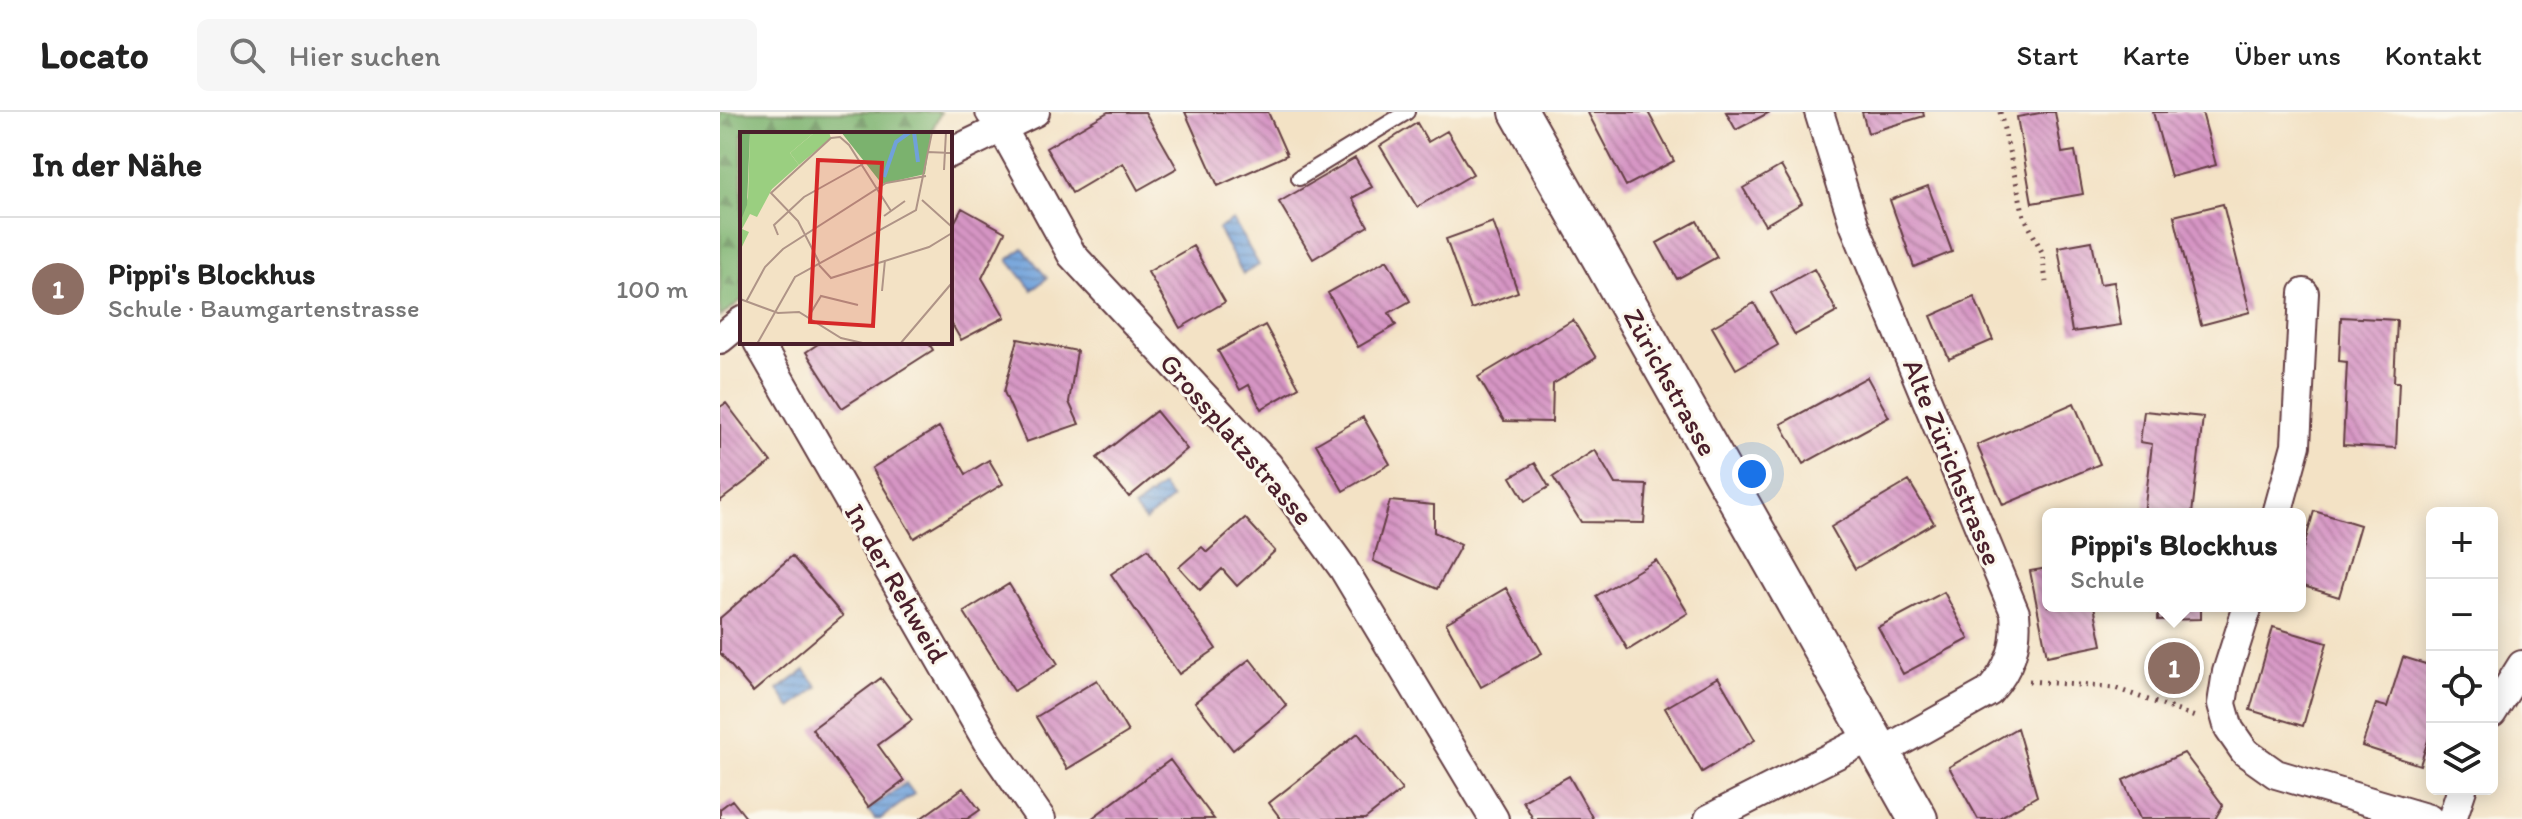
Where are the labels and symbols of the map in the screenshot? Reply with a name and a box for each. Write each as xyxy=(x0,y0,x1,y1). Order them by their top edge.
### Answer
inset map xyxy=(740,132,952,344)
street label: Zürichstrasse xyxy=(1616,302,1726,462)
street label: Grossplatzstrasse xyxy=(1153,346,1321,532)
street label: Alte Zürichstrasse xyxy=(1896,354,2010,570)
your location xyxy=(1732,454,1772,494)
street label: In der Rehweid xyxy=(838,497,956,669)
pin: 1 xyxy=(2148,638,2200,698)

